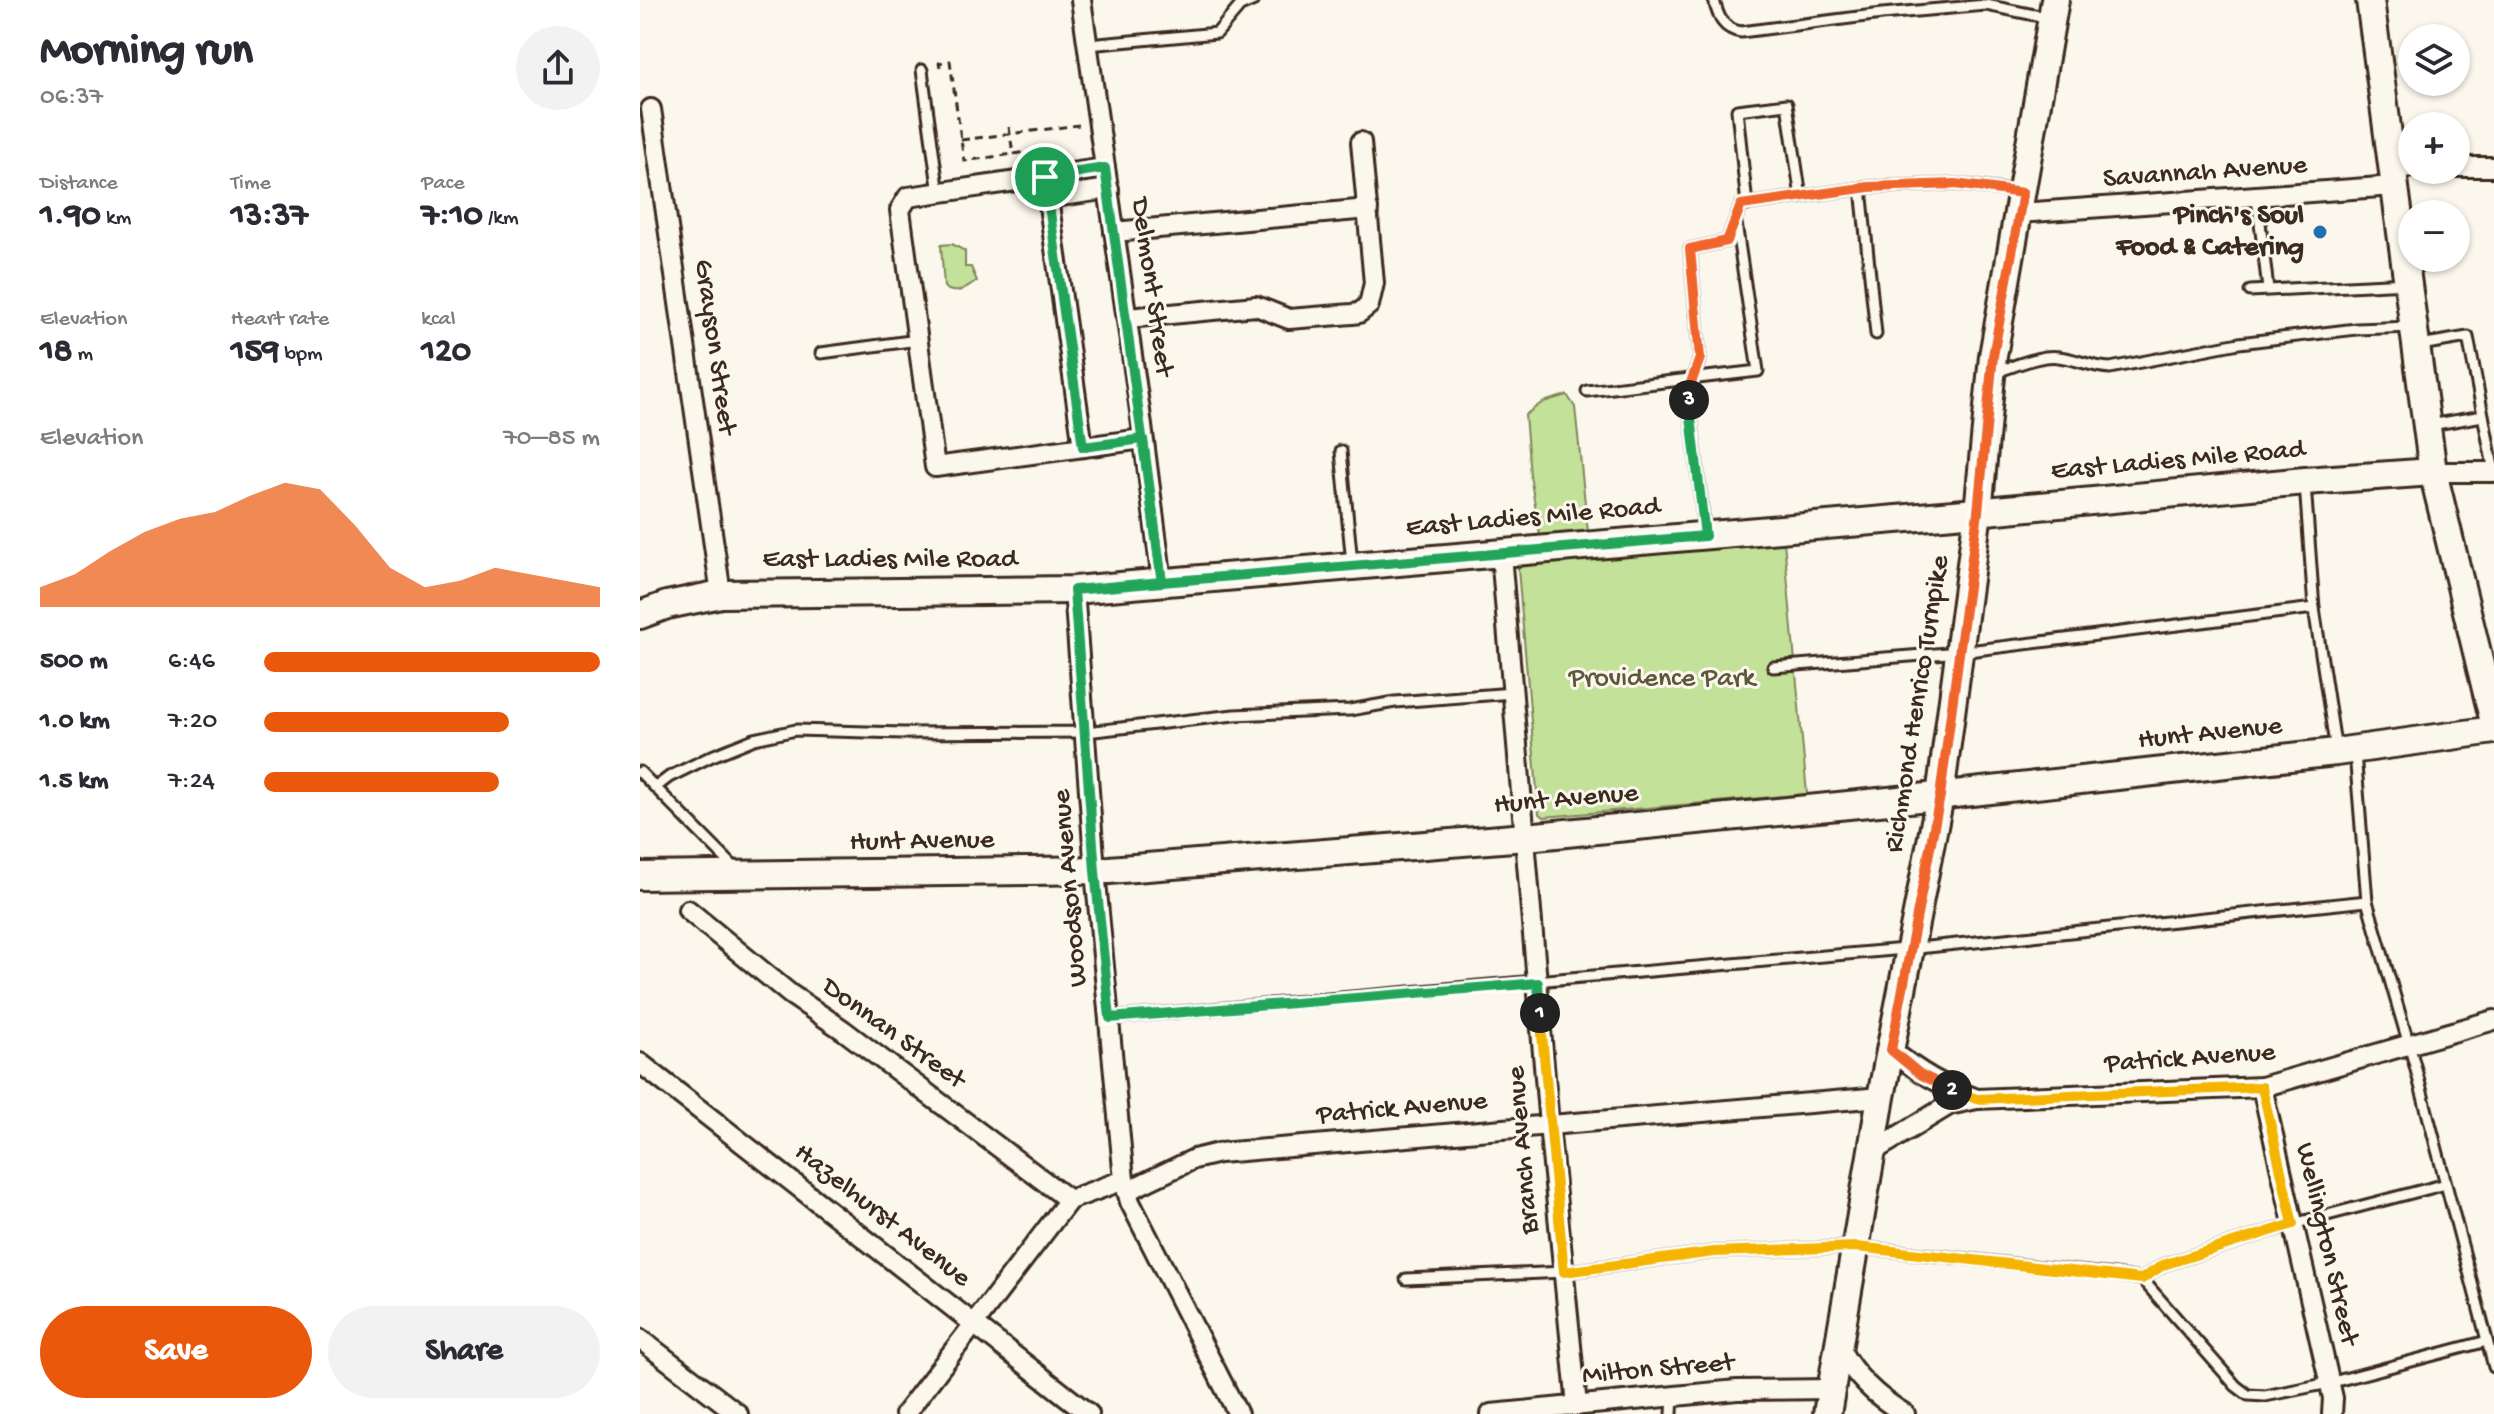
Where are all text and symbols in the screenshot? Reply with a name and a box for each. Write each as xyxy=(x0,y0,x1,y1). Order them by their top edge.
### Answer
map controls xyxy=(2398,24,2470,272)
button: layers xyxy=(2398,24,2470,96)
button: share xyxy=(516,26,600,110)
text: Morning run xyxy=(40,27,253,79)
text: 06:37 xyxy=(40,83,103,114)
button: + xyxy=(2398,112,2470,184)
pin xyxy=(1011,143,1079,211)
street label: Savannah Avenue xyxy=(2102,149,2309,197)
icon: arrive xyxy=(1023,155,1067,199)
text: Distance xyxy=(40,171,118,197)
text: Time xyxy=(231,171,271,197)
text: Pace xyxy=(421,171,465,197)
street label: Delmont Street xyxy=(1122,194,1180,381)
text: 1.90 xyxy=(40,197,101,237)
text: 13:37 xyxy=(231,197,308,237)
text: 7:10 xyxy=(421,197,483,237)
place label: Pinch's Soul Food & Catering xyxy=(2115,200,2304,265)
button: − xyxy=(2398,200,2470,272)
text: km xyxy=(101,206,131,232)
text: /km xyxy=(483,206,519,232)
marker: Pinch's Soul Food & Catering xyxy=(2311,223,2329,241)
street label: Grayson Street xyxy=(685,257,743,439)
text: Elevation xyxy=(40,307,127,333)
text: Heart rate xyxy=(231,307,329,333)
text: kcal xyxy=(421,307,456,333)
text: 18 xyxy=(40,333,72,373)
text: 159 xyxy=(231,333,279,373)
text: 120 xyxy=(421,333,471,373)
text: m xyxy=(72,342,93,368)
text: bpm xyxy=(279,342,323,368)
pin: 3 xyxy=(1669,380,1709,420)
text: 3 xyxy=(1683,387,1695,413)
text: Elevation xyxy=(40,424,143,455)
text: 70–85 m xyxy=(503,424,600,455)
street label: East Ladies Mile Road xyxy=(2050,433,2309,489)
street label: East Ladies Mile Road xyxy=(1405,490,1664,546)
street label: East Ladies Mile Road xyxy=(763,544,1020,577)
street label: Richmond Henrico Turnpike xyxy=(1878,553,1958,855)
text: 500 m xyxy=(40,647,108,678)
text: 6:46 xyxy=(168,647,215,678)
park label: Providence Park xyxy=(1568,663,1758,696)
text: 1.0 km xyxy=(40,707,110,738)
text: 7:20 xyxy=(168,707,217,738)
street label: Hunt Avenue xyxy=(2136,710,2284,758)
text: 1.5 km xyxy=(40,767,109,798)
text: 7:24 xyxy=(168,767,215,798)
street label: Hunt Avenue xyxy=(1492,777,1640,823)
street label: Woodson Avenue xyxy=(1046,787,1096,988)
street label: Hunt Avenue xyxy=(849,824,995,860)
street label: Donnan Street xyxy=(813,970,973,1099)
pin: 1 xyxy=(1520,993,1560,1033)
text: 1 xyxy=(1536,1000,1544,1026)
street label: Patrick Avenue xyxy=(2102,1037,2277,1082)
street label: Branch Avenue xyxy=(1500,1064,1548,1236)
pin: 2 xyxy=(1932,1070,1972,1110)
text: 2 xyxy=(1947,1077,1957,1103)
street label: Patrick Avenue xyxy=(1314,1085,1489,1133)
street label: Hazelhurst Avenue xyxy=(787,1137,977,1296)
street label: Wellington Street xyxy=(2287,1140,2366,1351)
button: Save xyxy=(40,1306,312,1398)
button: Share xyxy=(328,1306,600,1398)
street label: Milton Street xyxy=(1581,1347,1738,1393)

